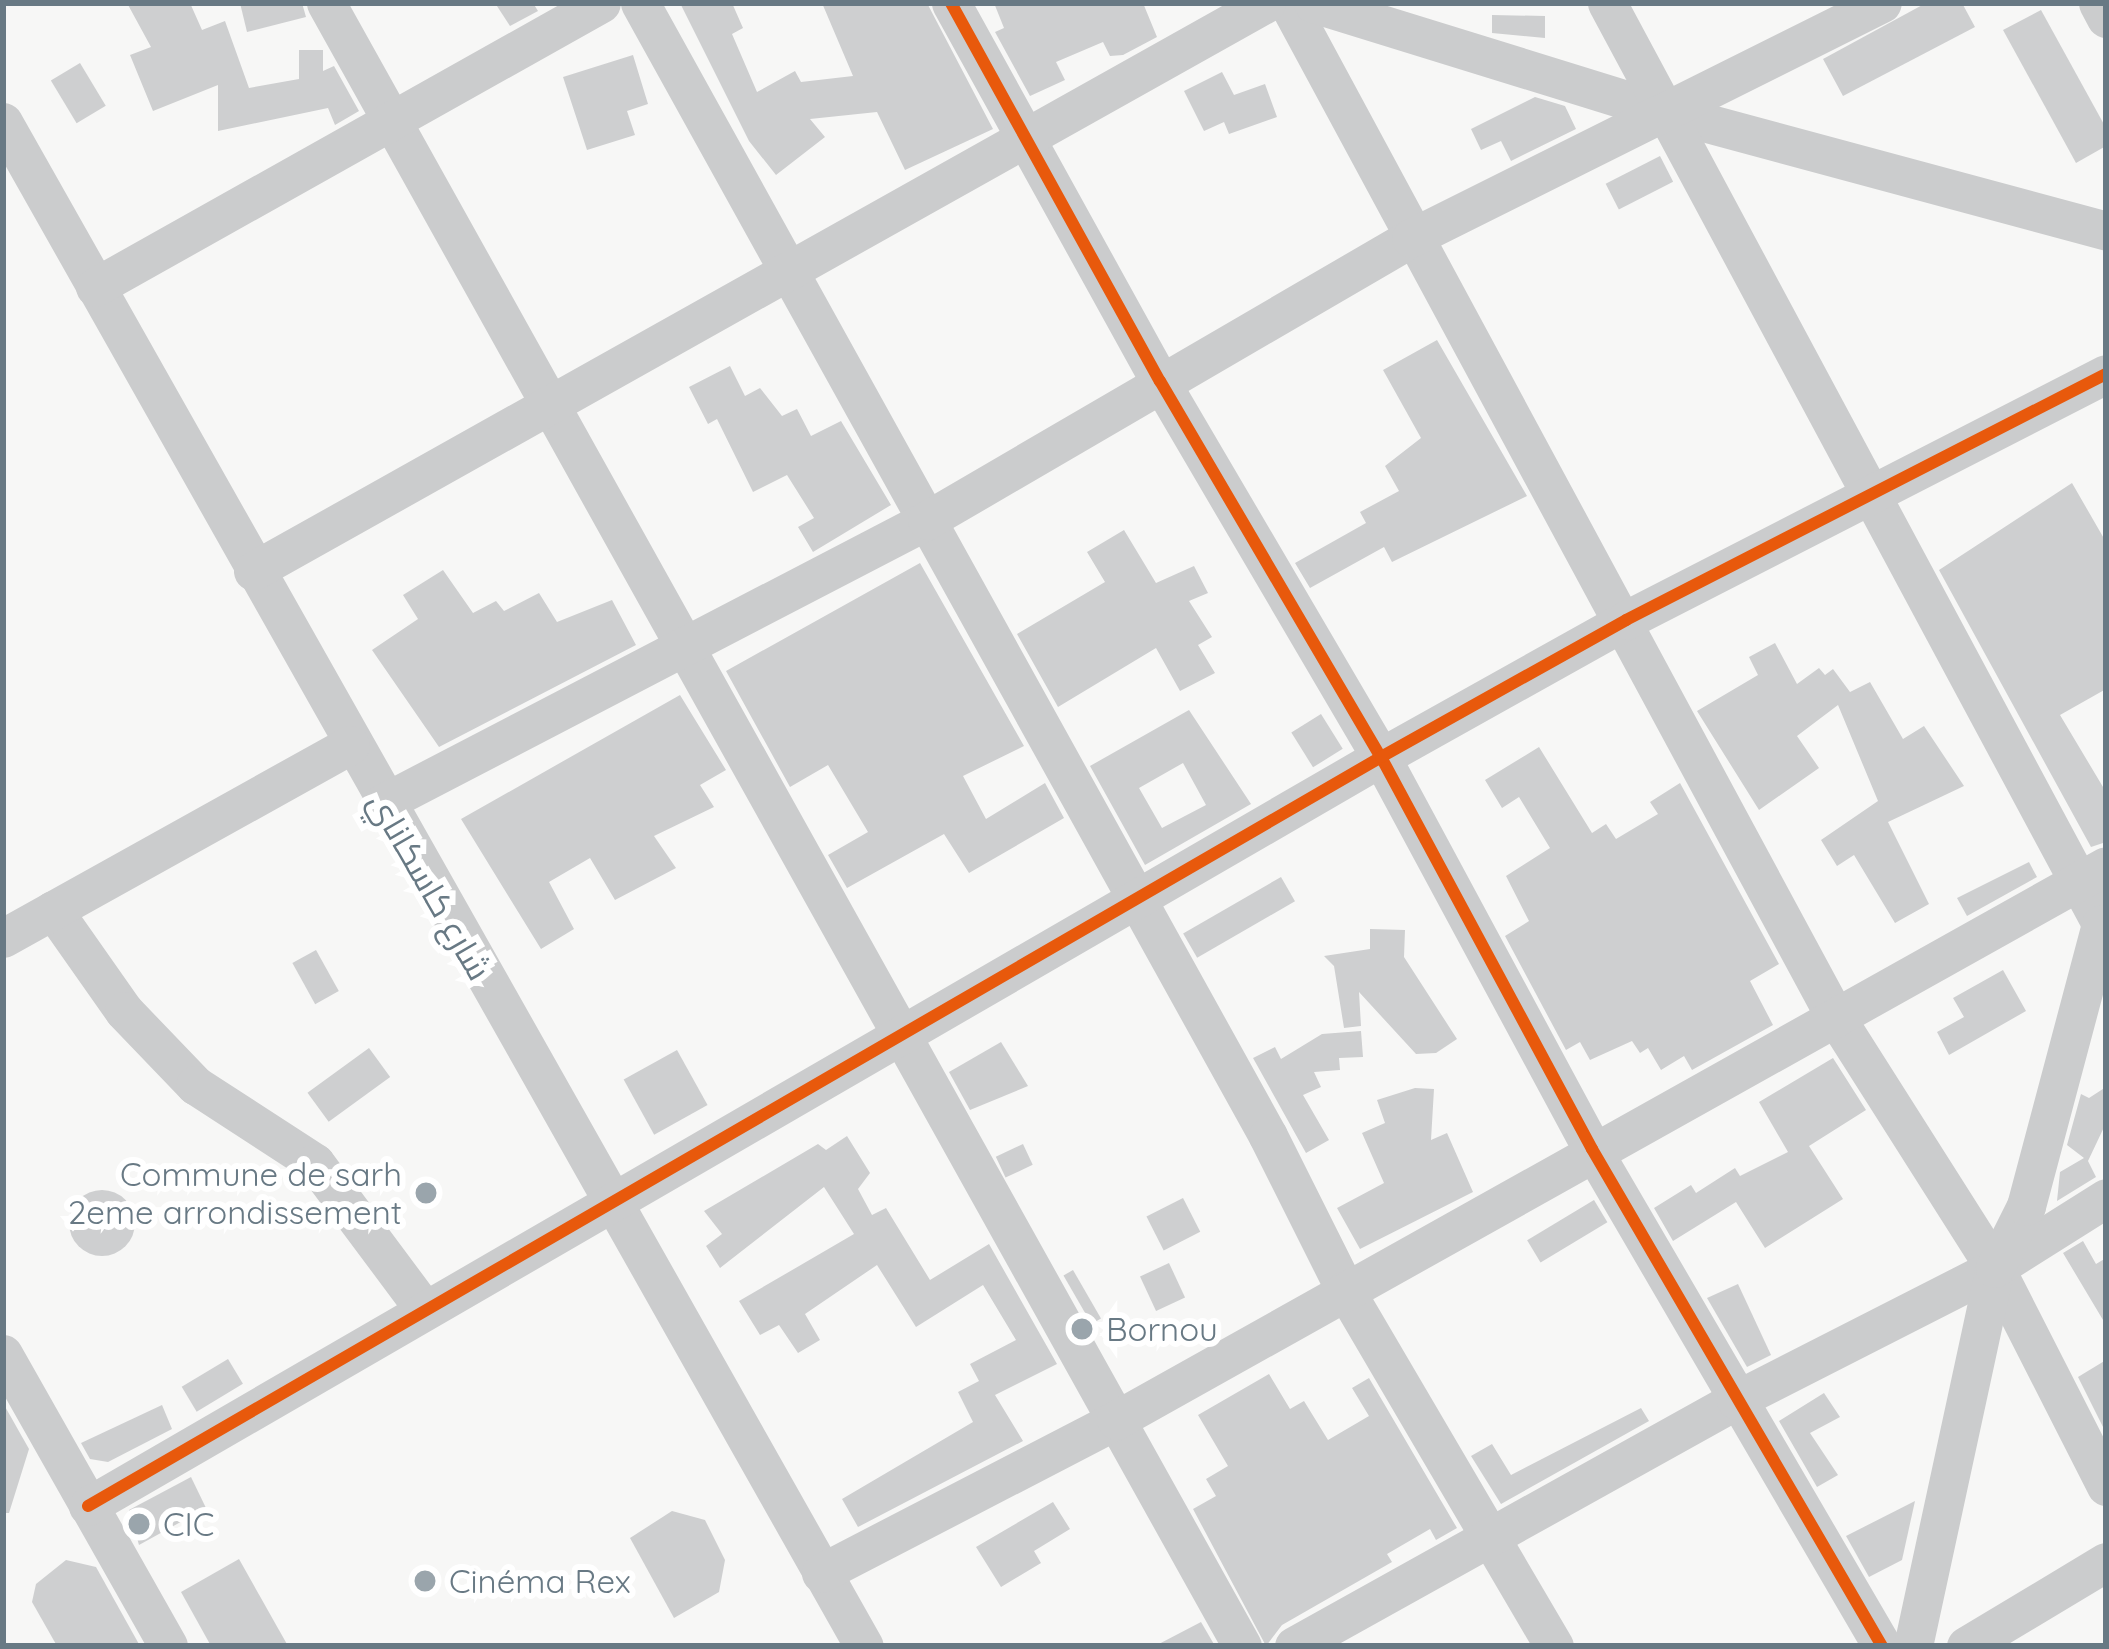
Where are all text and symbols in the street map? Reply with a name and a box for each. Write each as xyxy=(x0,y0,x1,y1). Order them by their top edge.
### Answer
street label: شارع كاسكاناي xyxy=(360,785,500,987)
place label: Commune de sarh 2eme arrondissement xyxy=(68,1154,402,1232)
marker: Commune de sarh 2eme arrondissement xyxy=(413,1180,439,1206)
place label: Bornou xyxy=(1106,1309,1218,1349)
marker: Bornou xyxy=(1069,1316,1095,1342)
place label: CIC xyxy=(163,1504,214,1544)
marker: CIC xyxy=(126,1511,152,1537)
place label: Cinéma Rex xyxy=(449,1561,631,1601)
marker: Cinéma Rex xyxy=(412,1568,438,1594)

